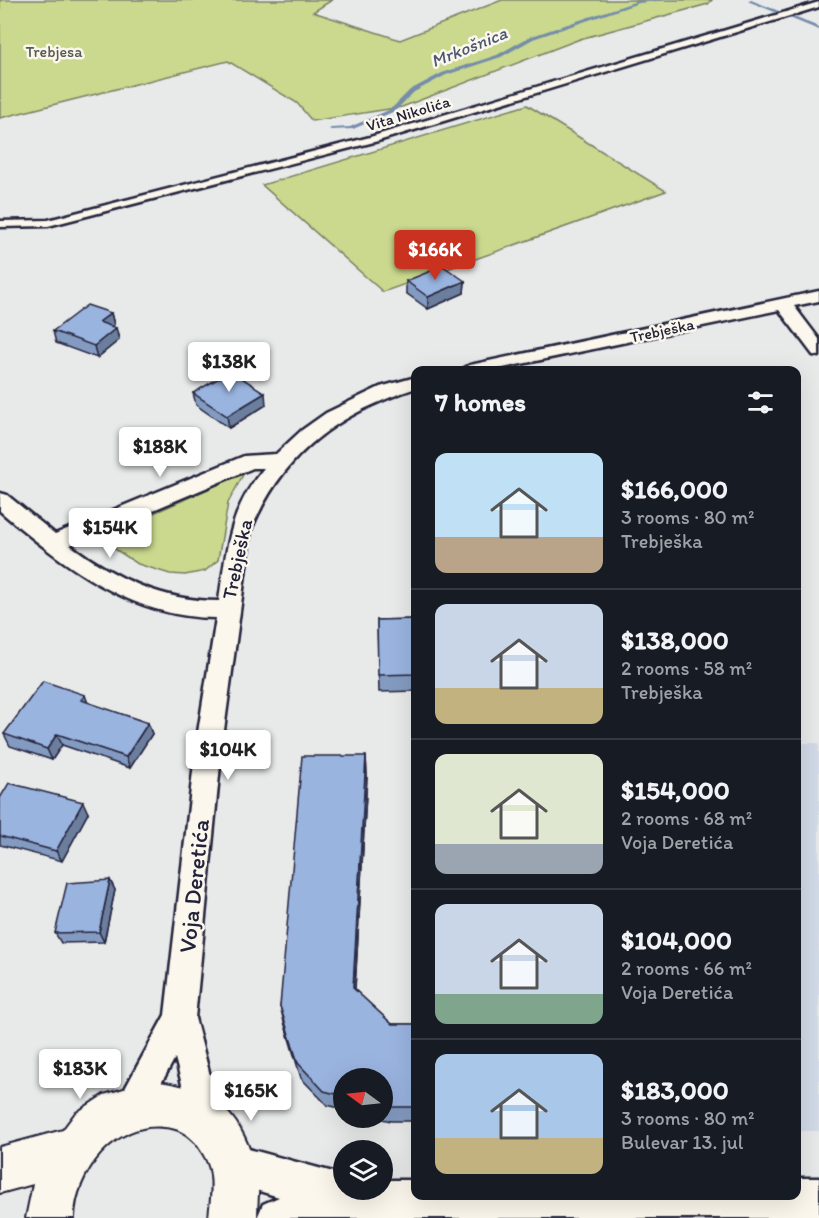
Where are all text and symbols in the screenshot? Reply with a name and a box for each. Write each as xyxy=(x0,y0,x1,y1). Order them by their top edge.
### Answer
water label: Mrkošnica xyxy=(428,22,511,72)
park label: Trebjesa xyxy=(25,42,83,61)
street label: Vita Nikolića xyxy=(364,92,453,135)
pin: $166K xyxy=(393,230,477,281)
text: $166K xyxy=(408,237,462,261)
street label: Trebješka xyxy=(628,314,697,347)
pin: $138K xyxy=(187,342,271,393)
text: $138K xyxy=(202,349,256,373)
text: 7 homes xyxy=(435,386,526,418)
icon: filters xyxy=(744,386,777,419)
pin: $188K xyxy=(118,427,202,478)
text: $188K xyxy=(133,434,187,458)
text: $166,000 xyxy=(621,473,728,505)
icon: home xyxy=(483,477,555,549)
text: 3 rooms · 80 m² xyxy=(621,505,754,529)
pin: $154K xyxy=(68,508,152,559)
text: $154K xyxy=(83,515,137,539)
street label: Trebješka xyxy=(217,516,257,601)
text: Trebješka xyxy=(621,529,703,553)
text: $138,000 xyxy=(621,624,729,656)
icon: home xyxy=(483,628,555,700)
text: 2 rooms · 58 m² xyxy=(621,656,752,680)
text: Trebješka xyxy=(621,680,703,704)
pin: $104K xyxy=(186,730,270,781)
text: $104K xyxy=(200,737,256,761)
text: $154,000 xyxy=(621,774,730,806)
icon: home xyxy=(483,778,555,850)
text: 2 rooms · 68 m² xyxy=(621,806,752,830)
street label: Voja Deretića xyxy=(172,817,215,954)
text: Voja Deretića xyxy=(621,830,733,854)
text: $104,000 xyxy=(621,924,732,956)
icon: home xyxy=(483,928,555,1000)
text: 2 rooms · 66 m² xyxy=(621,956,752,980)
text: Voja Deretića xyxy=(621,980,733,1004)
pin: $183K xyxy=(38,1049,122,1100)
text: $183K xyxy=(53,1056,107,1080)
north arrow xyxy=(333,1068,393,1128)
map controls xyxy=(333,1068,393,1200)
pin: $165K xyxy=(209,1071,293,1122)
text: $183,000 xyxy=(621,1074,729,1106)
text: $165K xyxy=(224,1078,278,1102)
icon: home xyxy=(483,1078,555,1150)
text: 3 rooms · 80 m² xyxy=(621,1106,754,1130)
text: Bulevar 13. jul xyxy=(621,1130,743,1154)
button: layers xyxy=(333,1140,393,1200)

